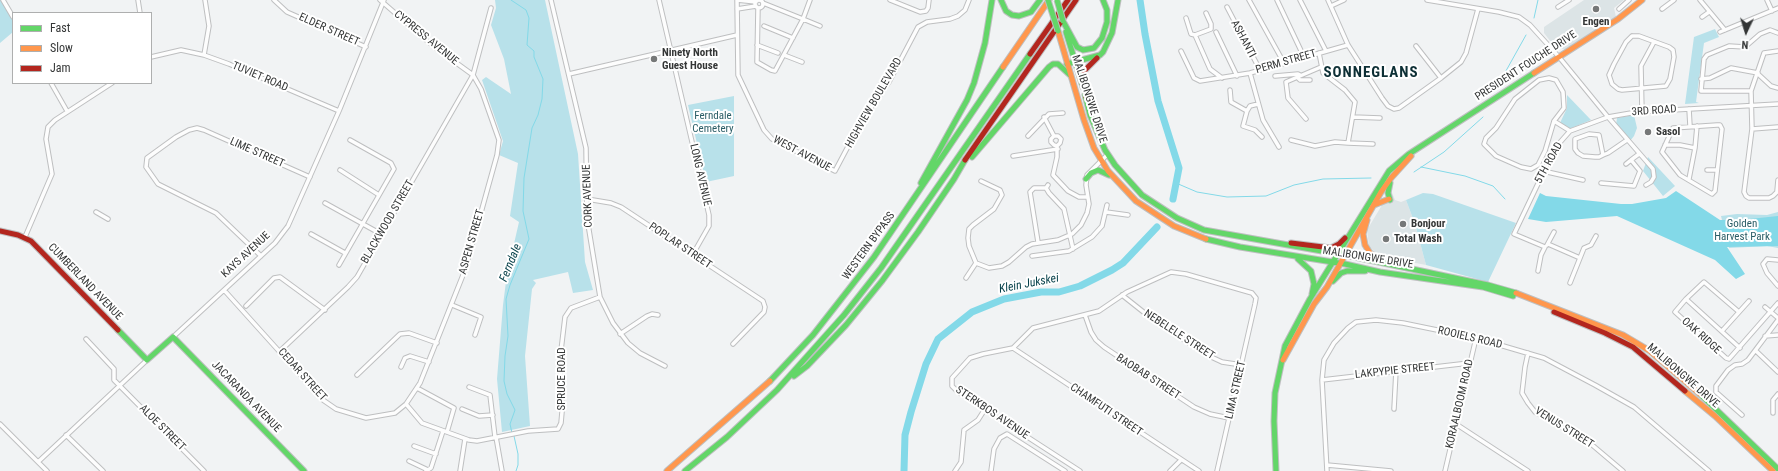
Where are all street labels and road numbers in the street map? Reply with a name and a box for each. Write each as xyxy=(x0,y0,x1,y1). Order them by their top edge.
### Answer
street label: CYPRESS AVENUE xyxy=(391,8,461,68)
street label: ELDER STREET xyxy=(297,11,361,49)
street label: ASHANTI xyxy=(1228,18,1258,60)
street label: PRESIDENT FOUCHE DRIVE xyxy=(1473,28,1579,104)
street label: PERM STREET xyxy=(1254,47,1318,77)
street label: MALIBONGWE DRIVE xyxy=(1069,53,1109,145)
street label: HIGHVIEW BOULEVARD xyxy=(843,56,905,150)
street label: TUVIET ROAD xyxy=(230,59,290,95)
street label: 3RD ROAD xyxy=(1631,103,1677,119)
street label: WEST AVENUE xyxy=(771,133,833,175)
street label: LIME STREET xyxy=(228,135,286,171)
street label: 5TH ROAD xyxy=(1532,140,1566,186)
street label: LONG AVENUE xyxy=(686,143,714,207)
street label: CORK AVENUE xyxy=(580,164,596,228)
street label: BLACKWOOD STREET xyxy=(359,178,417,266)
street label: ASPEN STREET xyxy=(456,208,488,276)
street label: WESTERN BYPASS xyxy=(840,210,898,282)
street label: POPLAR STREET xyxy=(646,220,714,272)
street label: KAYS AVENUE xyxy=(219,229,273,281)
street label: CUMBERLAND AVENUE xyxy=(45,241,125,323)
street label: MALIBONGWE DRIVE xyxy=(1322,244,1414,272)
street label: NEBELELE STREET xyxy=(1141,307,1217,363)
street label: OAK RIDGE xyxy=(1679,315,1723,357)
street label: ROOIELS ROAD xyxy=(1437,324,1503,352)
street label: MALIBONGWE DRIVE xyxy=(1644,341,1722,411)
street label: CEDAR STREET xyxy=(275,346,329,404)
street label: SPRUCE ROAD xyxy=(555,347,569,411)
street label: BAOBAB STREET xyxy=(1113,351,1183,403)
street label: KORAALBOOM ROAD xyxy=(1443,358,1477,450)
street label: JACARANDA AVENUE xyxy=(209,359,283,435)
street label: LIMA STREET xyxy=(1223,360,1249,420)
street label: LAKPYPIE STREET xyxy=(1354,360,1436,382)
street label: CHAMFUTI STREET xyxy=(1067,381,1145,439)
street label: STERKBOS AVENUE xyxy=(953,384,1031,442)
street label: ALOE STREET xyxy=(136,402,188,454)
street label: VENUS STREET xyxy=(1532,405,1596,451)

